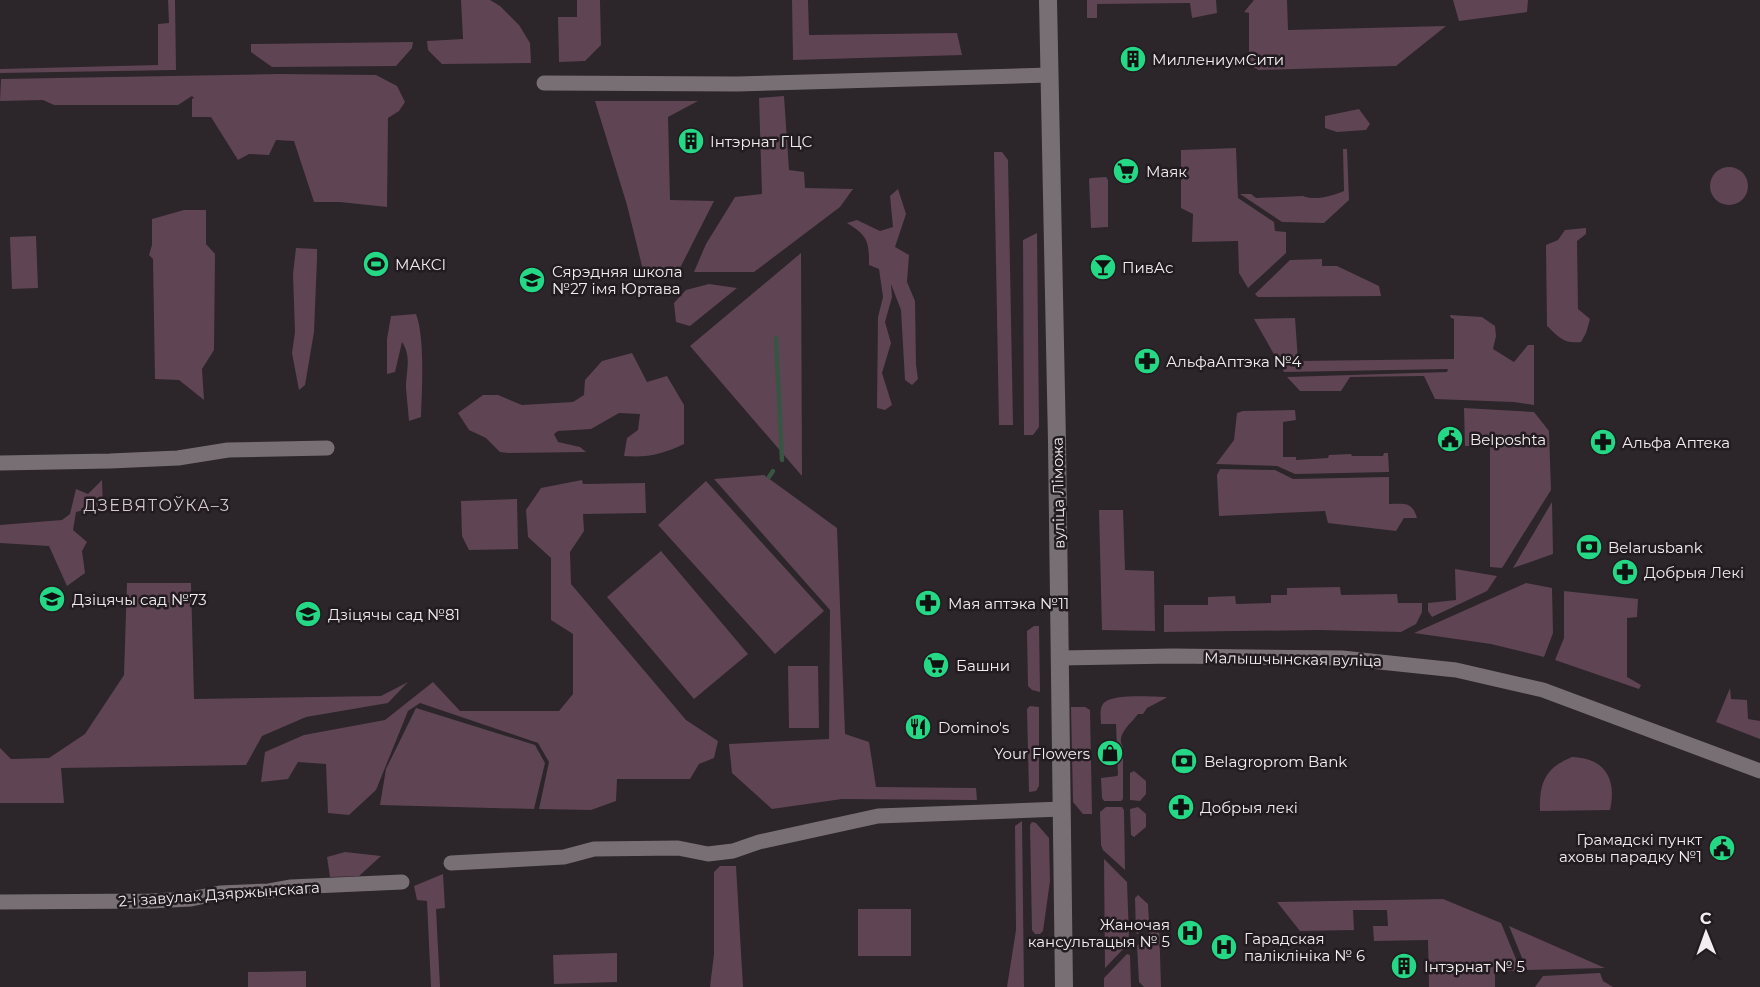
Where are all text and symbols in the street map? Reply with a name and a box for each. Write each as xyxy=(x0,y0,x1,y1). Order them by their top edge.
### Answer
building icon: МиллениумСити xyxy=(1118,44,1148,74)
place label: МиллениумСити xyxy=(1152,50,1284,69)
building icon: Інтэрнат ГЦС xyxy=(676,126,706,156)
place label: Інтэрнат ГЦС xyxy=(710,132,813,151)
supermarket icon: Маяк xyxy=(1111,156,1141,186)
place label: Маяк xyxy=(1146,162,1187,181)
sports icon: МАКСІ xyxy=(361,249,391,279)
bar icon: ПивАс xyxy=(1088,252,1118,282)
place label: МАКСІ xyxy=(395,255,446,274)
place label: ПивАс xyxy=(1122,258,1173,277)
place label: Сярэдняя школа №27 імя Юртава xyxy=(552,262,682,298)
school or university icon: Сярэдняя школа №27 імя Юртава xyxy=(517,265,547,295)
pharmacy icon: АльфаАптэка №4 xyxy=(1132,346,1162,376)
place label: АльфаАптэка №4 xyxy=(1166,352,1302,371)
public building icon: Belposhta xyxy=(1435,424,1465,454)
pharmacy icon: Альфа Аптека xyxy=(1588,427,1618,457)
place label: Belposhta xyxy=(1470,430,1546,449)
place label: Альфа Аптека xyxy=(1622,433,1730,452)
street label: вуліца Ліможа xyxy=(1048,437,1068,549)
district label: ДЗЕВЯТОЎКА–3 xyxy=(84,496,230,515)
bank icon: Belarusbank xyxy=(1574,532,1604,562)
place label: Belarusbank xyxy=(1608,538,1703,557)
pharmacy icon: Добрыя Лекі xyxy=(1610,557,1640,587)
place label: Добрыя Лекі xyxy=(1644,563,1744,582)
school or university icon: Дзіцячы сад №73 xyxy=(37,584,67,614)
pharmacy icon: Мая аптэка №11 xyxy=(913,588,943,618)
place label: Дзіцячы сад №73 xyxy=(72,590,207,609)
place label: Мая аптэка №11 xyxy=(948,594,1069,613)
school or university icon: Дзіцячы сад №81 xyxy=(293,599,323,629)
place label: Дзіцячы сад №81 xyxy=(328,605,460,624)
street label: Малышчынская вуліца xyxy=(1204,648,1382,670)
supermarket icon: Башни xyxy=(921,650,951,680)
place label: Башни xyxy=(956,656,1010,675)
restaurant icon: Domino's xyxy=(903,712,933,742)
place label: Domino's xyxy=(938,718,1009,737)
shop icon: Your Flowers xyxy=(1095,738,1125,768)
place label: Your Flowers xyxy=(994,744,1090,763)
bank icon: Belagroprom Bank xyxy=(1169,746,1199,776)
place label: Belagroprom Bank xyxy=(1204,752,1347,771)
pharmacy icon: Добрыя лекі xyxy=(1166,792,1196,822)
place label: Добрыя лекі xyxy=(1200,798,1298,817)
place label: Грамадскі пункт аховы парадку №1 xyxy=(1559,830,1703,866)
public building icon: Грамадскі пункт аховы парадку №1 xyxy=(1707,833,1737,863)
street label: 2-і завулак Дзяржынскага xyxy=(118,877,320,911)
north arrow xyxy=(1676,903,1736,963)
text: С xyxy=(1700,909,1712,928)
place label: Жаночая кансультацыя № 5 xyxy=(1028,915,1170,951)
hospital icon: Жаночая кансультацыя № 5 xyxy=(1175,918,1205,948)
place label: Гарадская паліклініка № 6 xyxy=(1244,929,1365,965)
hospital icon: Гарадская паліклініка № 6 xyxy=(1209,932,1239,962)
building icon: Інтэрнат № 5 xyxy=(1389,951,1419,981)
place label: Інтэрнат № 5 xyxy=(1424,957,1525,976)

